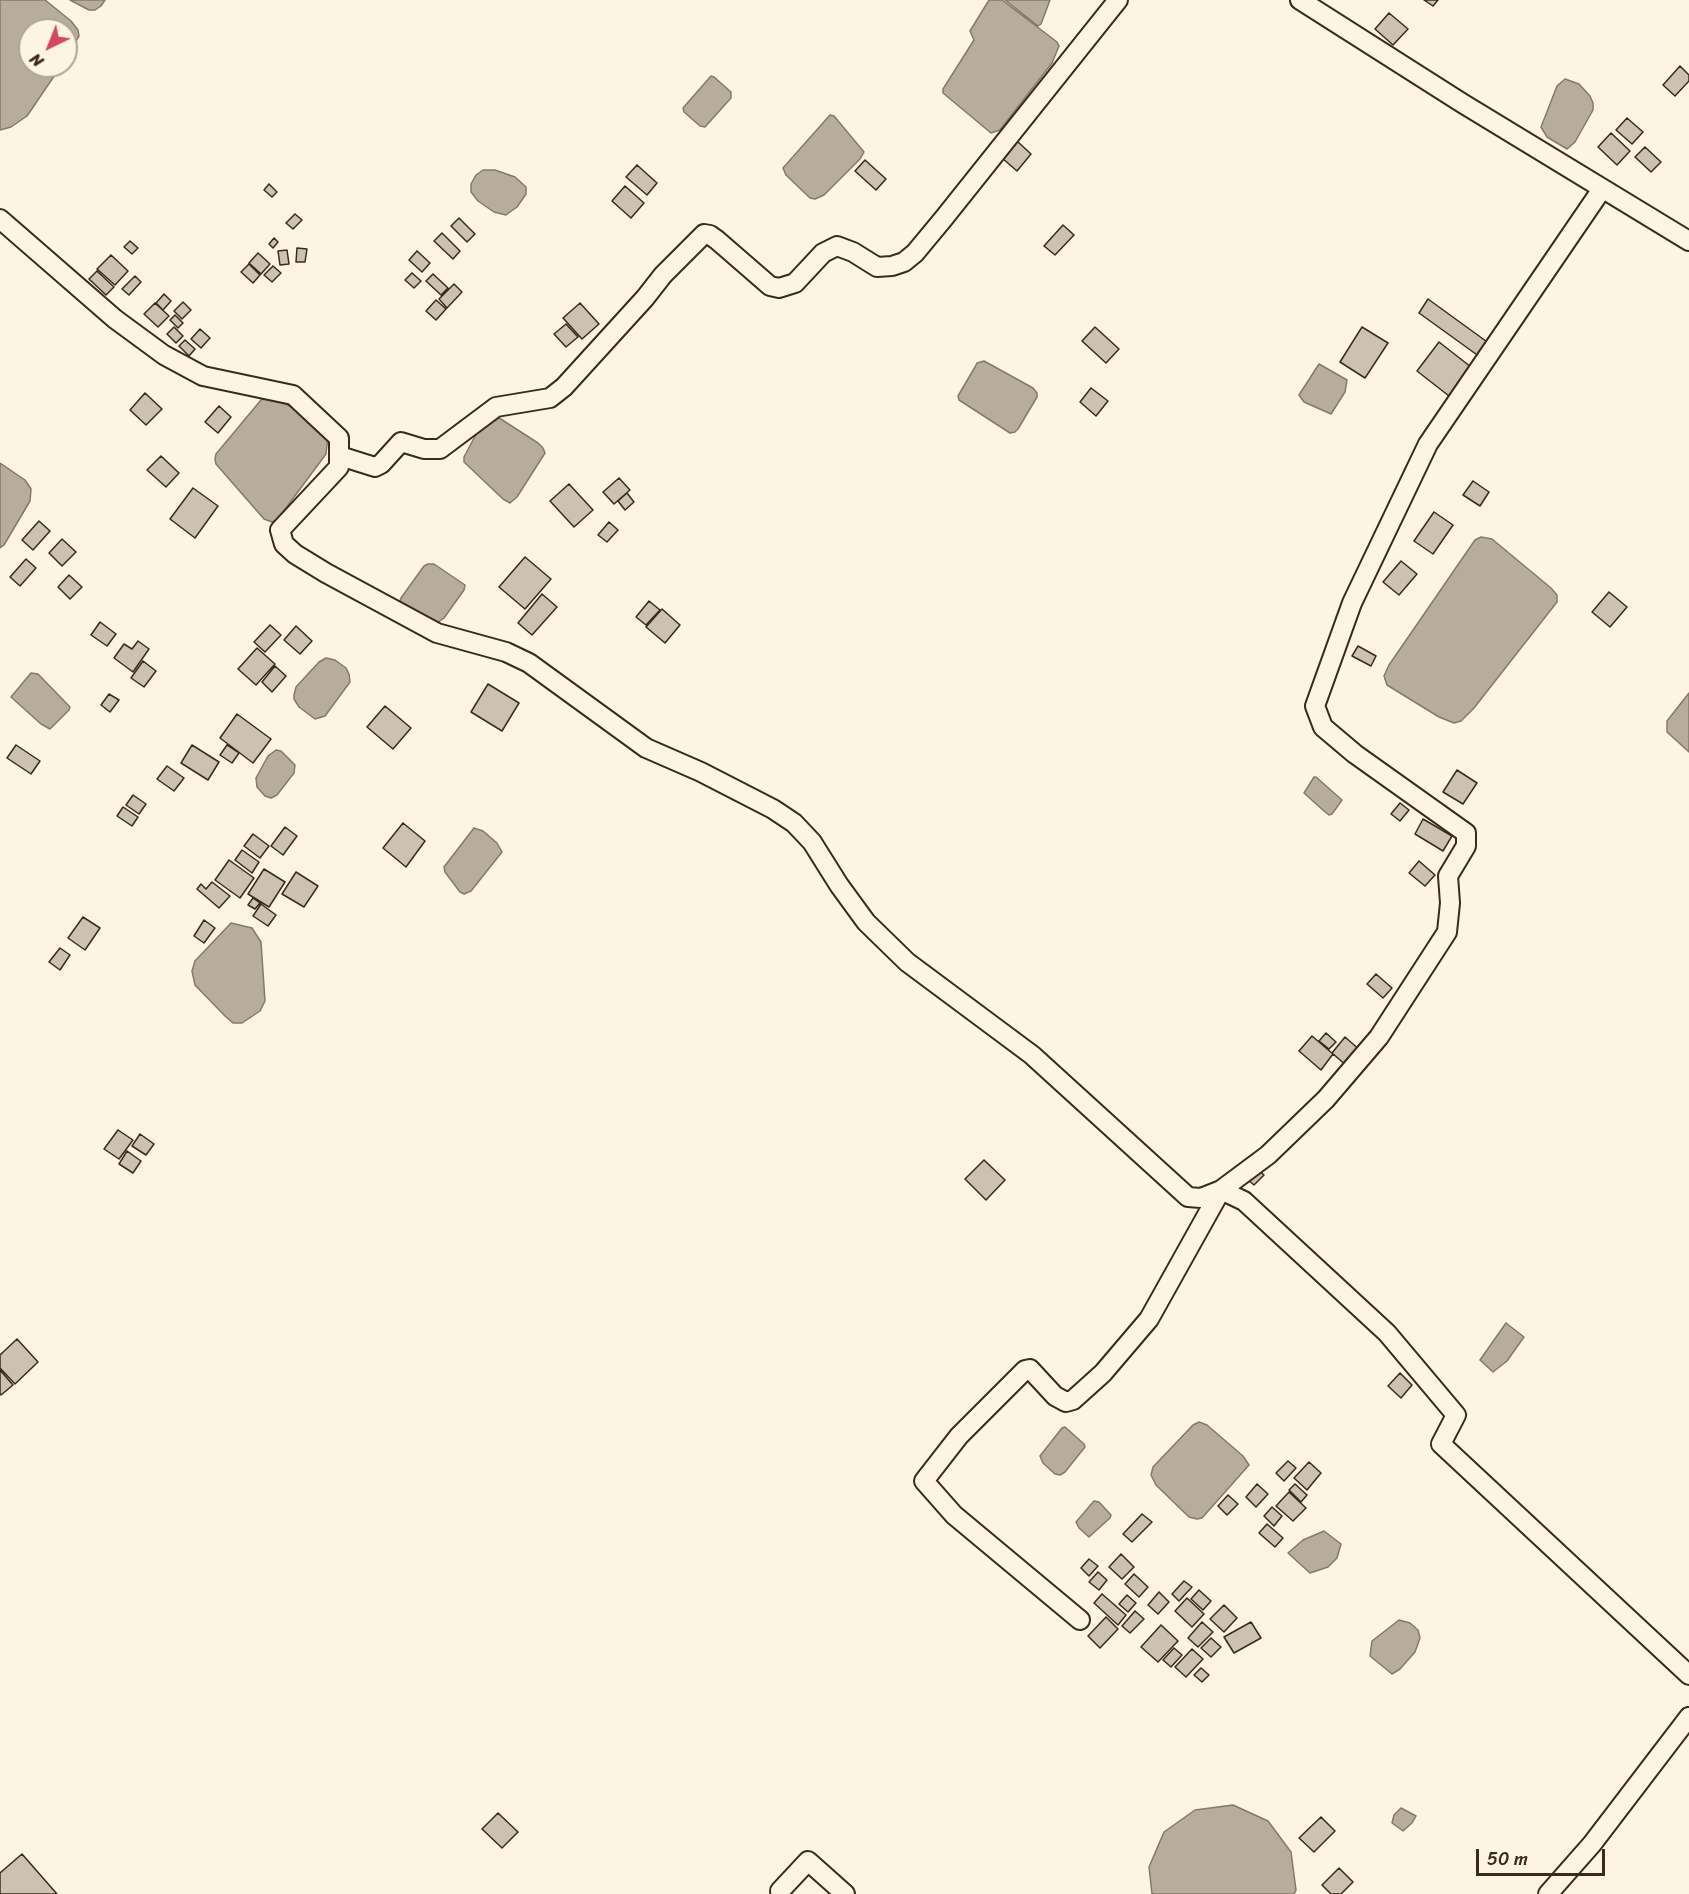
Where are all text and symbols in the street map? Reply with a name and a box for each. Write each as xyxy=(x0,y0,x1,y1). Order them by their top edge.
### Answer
north arrow xyxy=(18,18,78,78)
text: N xyxy=(23,46,51,74)
scale bar xyxy=(1479,1837,1608,1875)
text: 50 m xyxy=(1487,1843,1528,1875)

